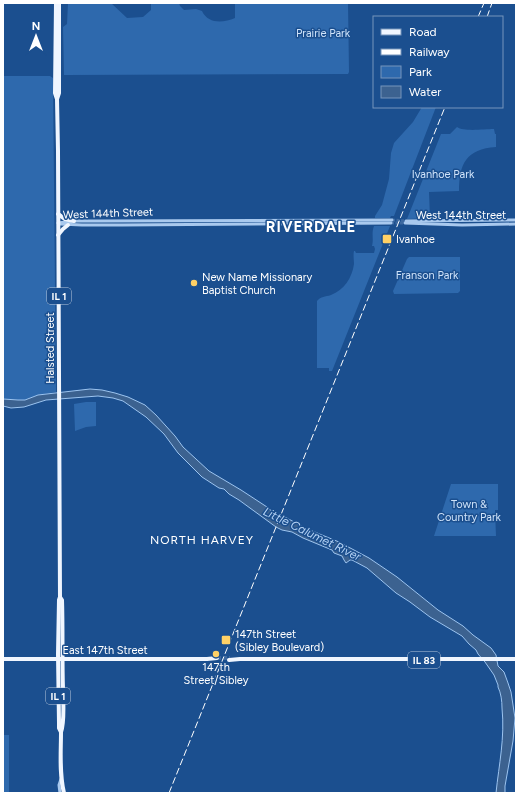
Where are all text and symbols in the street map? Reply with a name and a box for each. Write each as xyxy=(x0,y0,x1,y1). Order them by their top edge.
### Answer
north arrow xyxy=(16,16,56,56)
legend xyxy=(373,16,503,108)
text: N xyxy=(32,20,40,33)
text: Road xyxy=(409,25,437,39)
park label: Prairie Park xyxy=(296,27,351,40)
text: Railway xyxy=(409,45,450,59)
text: Park xyxy=(409,65,432,79)
text: Water xyxy=(409,85,441,99)
park label: Ivanhoe Park xyxy=(412,168,475,181)
street label: West 144th Street xyxy=(63,205,153,222)
street label: West 144th Street xyxy=(416,209,506,222)
district label: RIVERDALE xyxy=(266,218,356,236)
marker: Ivanhoe xyxy=(381,233,393,245)
place label: Ivanhoe xyxy=(396,233,435,246)
park label: Franson Park xyxy=(396,269,459,282)
place label: New Name Missionary Baptist Church xyxy=(202,271,312,297)
marker: New Name Missionary Baptist Church xyxy=(189,278,199,288)
road number: IL 1 xyxy=(47,288,71,304)
street label: Halsted Street xyxy=(44,312,57,384)
park label: Town & Country Park xyxy=(437,498,502,524)
water label: Little Calumet River xyxy=(261,504,364,564)
district label: NORTH HARVEY xyxy=(150,533,254,547)
place label: 147th Street (Sibley Boulevard) xyxy=(235,628,324,654)
marker: 147th Street (Sibley Boulevard) xyxy=(220,634,232,646)
street label: East 147th Street xyxy=(62,644,148,657)
marker: 147th Street/Sibley xyxy=(211,649,221,659)
road number: IL 83 xyxy=(408,652,440,668)
place label: 147th Street/Sibley xyxy=(184,661,249,687)
road number: IL 1 xyxy=(46,688,70,704)

